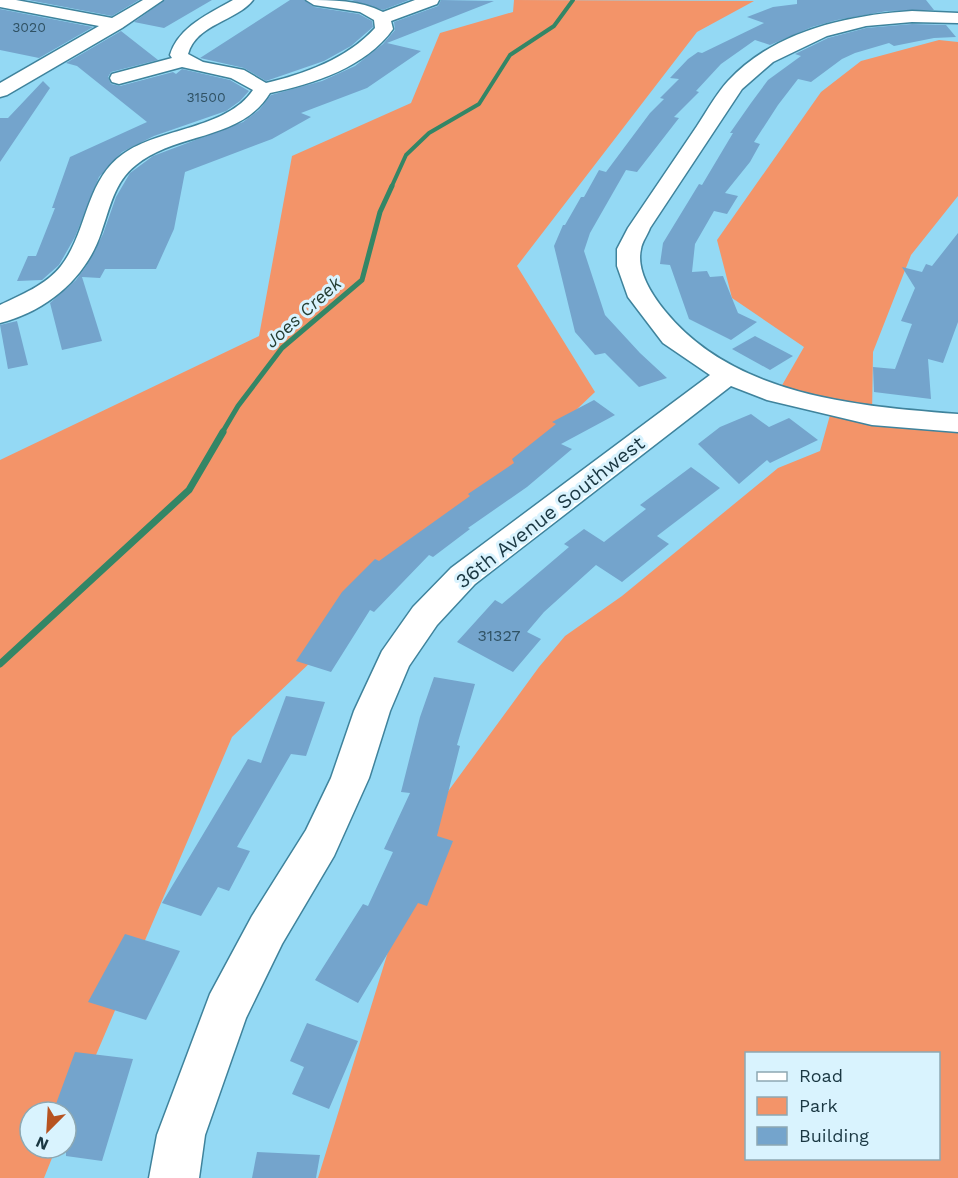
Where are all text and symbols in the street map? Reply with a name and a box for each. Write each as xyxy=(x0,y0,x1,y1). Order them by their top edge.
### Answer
house number: 3020 xyxy=(12,19,46,35)
house number: 31500 xyxy=(186,89,226,105)
water label: Joes Creek xyxy=(261,272,346,352)
street label: 36th Avenue Southwest xyxy=(451,431,650,593)
house number: 31327 xyxy=(478,626,520,645)
legend xyxy=(745,1052,940,1160)
text: Road xyxy=(799,1065,843,1086)
text: Park xyxy=(799,1095,838,1116)
north arrow xyxy=(18,1100,78,1160)
text: Building xyxy=(799,1125,869,1146)
text: N xyxy=(33,1132,51,1154)

